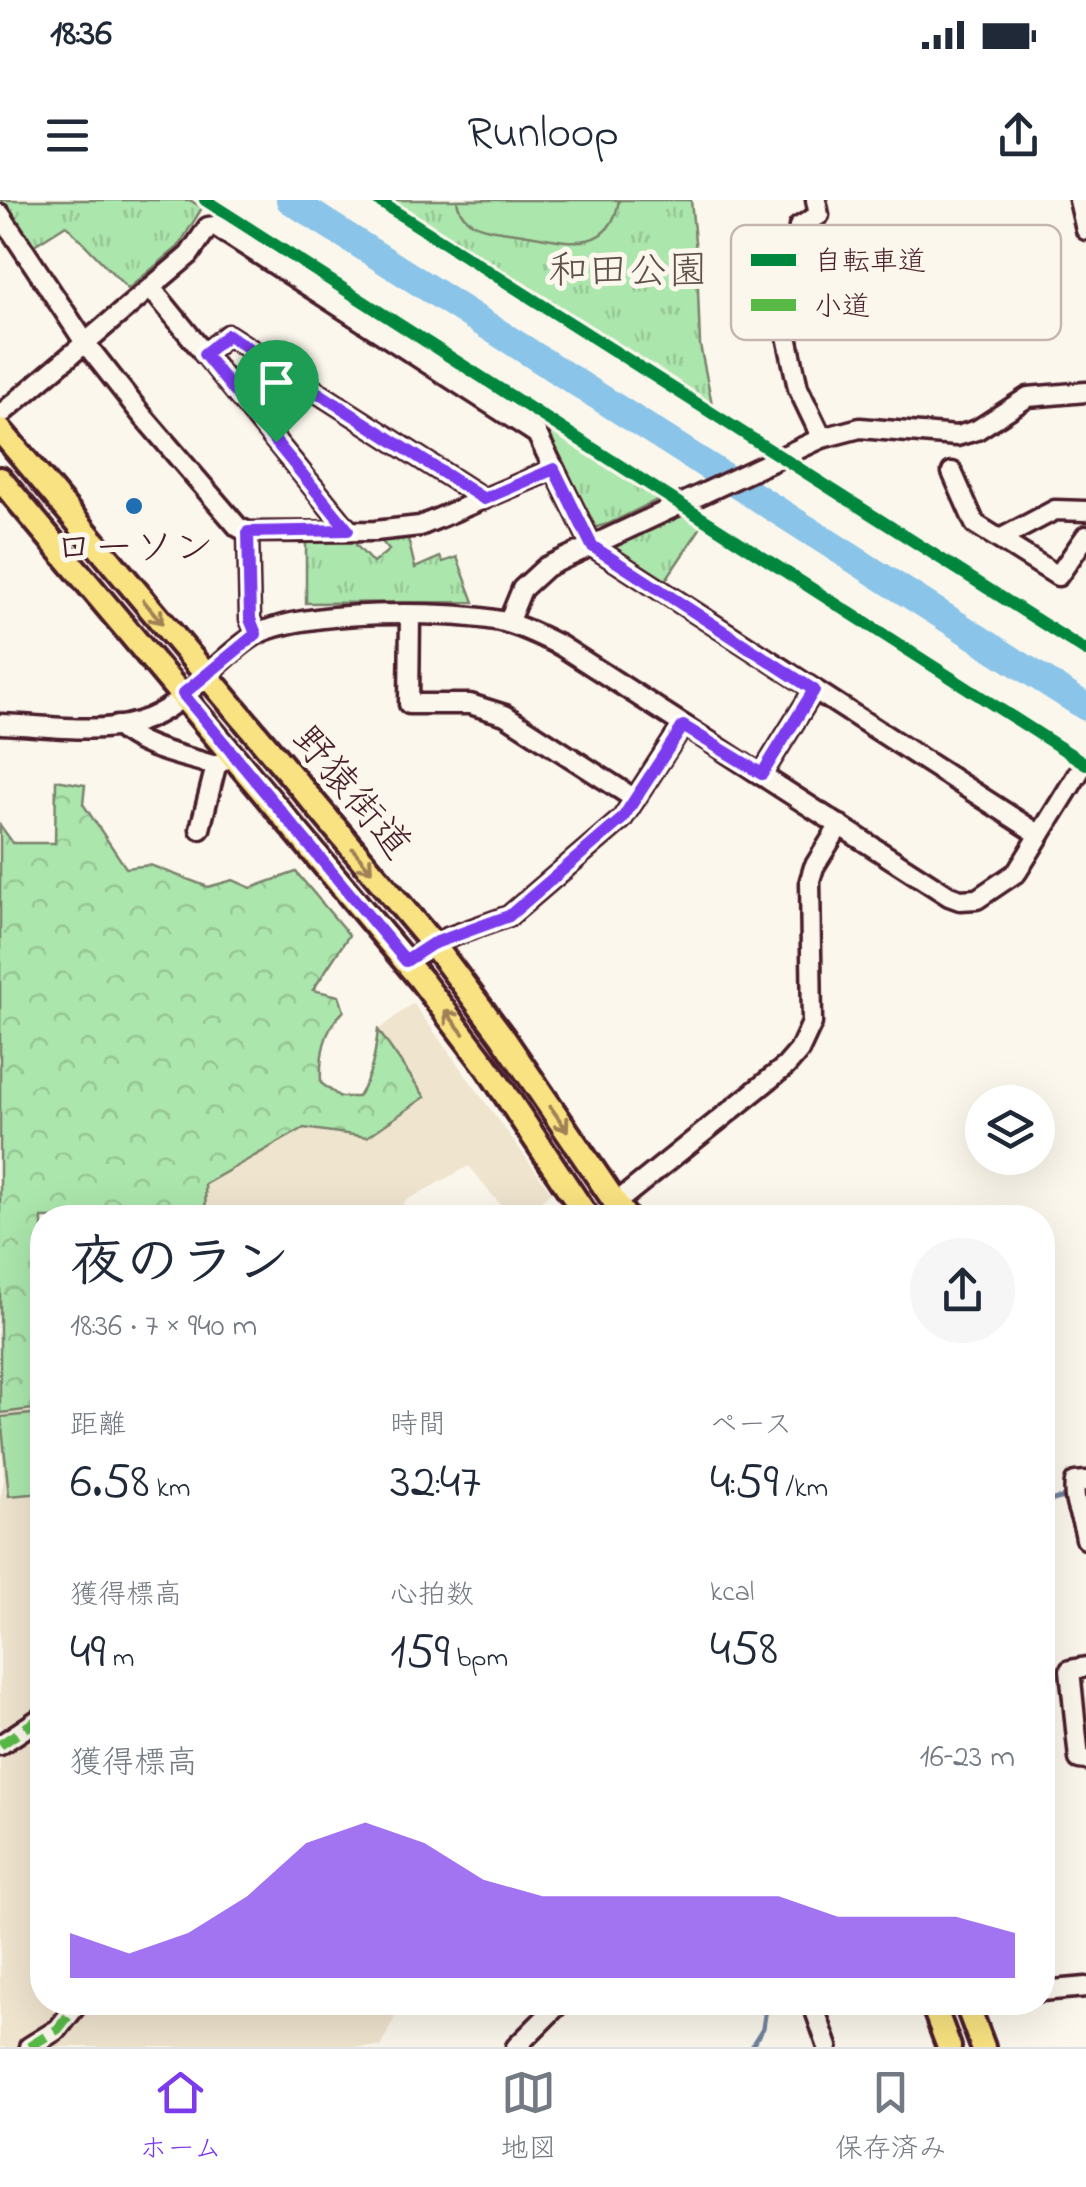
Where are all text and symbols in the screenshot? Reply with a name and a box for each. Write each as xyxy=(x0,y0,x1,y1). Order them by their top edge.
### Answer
text: 18:36 xyxy=(50,7,112,63)
text: Runloop xyxy=(467,102,619,168)
icon: menu xyxy=(40,108,95,163)
icon: share xyxy=(991,108,1046,163)
legend xyxy=(731,225,1061,340)
text: 自転車道 xyxy=(814,243,926,284)
park label: 和田公園 xyxy=(548,244,708,303)
text: 小道 xyxy=(814,288,870,329)
pin xyxy=(234,340,319,443)
icon: arrive xyxy=(249,355,304,410)
marker: ローソン xyxy=(123,495,145,517)
place label: ローソン xyxy=(54,521,214,580)
one-way arrow xyxy=(142,598,164,624)
street label: 野猿街道 xyxy=(276,714,424,874)
one-way arrow xyxy=(351,847,373,873)
one-way arrow xyxy=(443,1009,465,1035)
map controls xyxy=(965,1085,1055,1175)
button: layers xyxy=(965,1085,1055,1175)
one-way arrow xyxy=(548,1104,569,1132)
text: 夜のラン xyxy=(70,1226,290,1306)
button: share xyxy=(910,1238,1015,1343)
text: 18:36 · 7 × 940 m xyxy=(70,1304,257,1351)
text: 距離 xyxy=(70,1406,126,1447)
text: 時間 xyxy=(390,1406,446,1447)
text: ペース xyxy=(710,1406,792,1447)
text: 6.58 xyxy=(70,1447,150,1520)
text: 32:47 xyxy=(390,1447,481,1520)
text: 4:59 xyxy=(710,1447,779,1520)
text: km xyxy=(150,1469,191,1510)
text: /km xyxy=(779,1469,828,1510)
text: kcal xyxy=(710,1573,755,1614)
text: 獲得標高 xyxy=(70,1576,182,1617)
text: 心拍数 xyxy=(390,1576,474,1617)
text: 458 xyxy=(710,1614,778,1687)
text: 49 xyxy=(70,1617,106,1690)
text: 159 xyxy=(390,1617,450,1690)
text: m xyxy=(106,1639,134,1680)
text: bpm xyxy=(450,1639,508,1680)
text: 16–23 m xyxy=(920,1735,1015,1782)
text: 獲得標高 xyxy=(70,1741,198,1788)
tab: ホーム xyxy=(139,2065,222,2171)
tab: 地図 xyxy=(500,2065,556,2171)
tab: 保存済み xyxy=(835,2065,947,2171)

